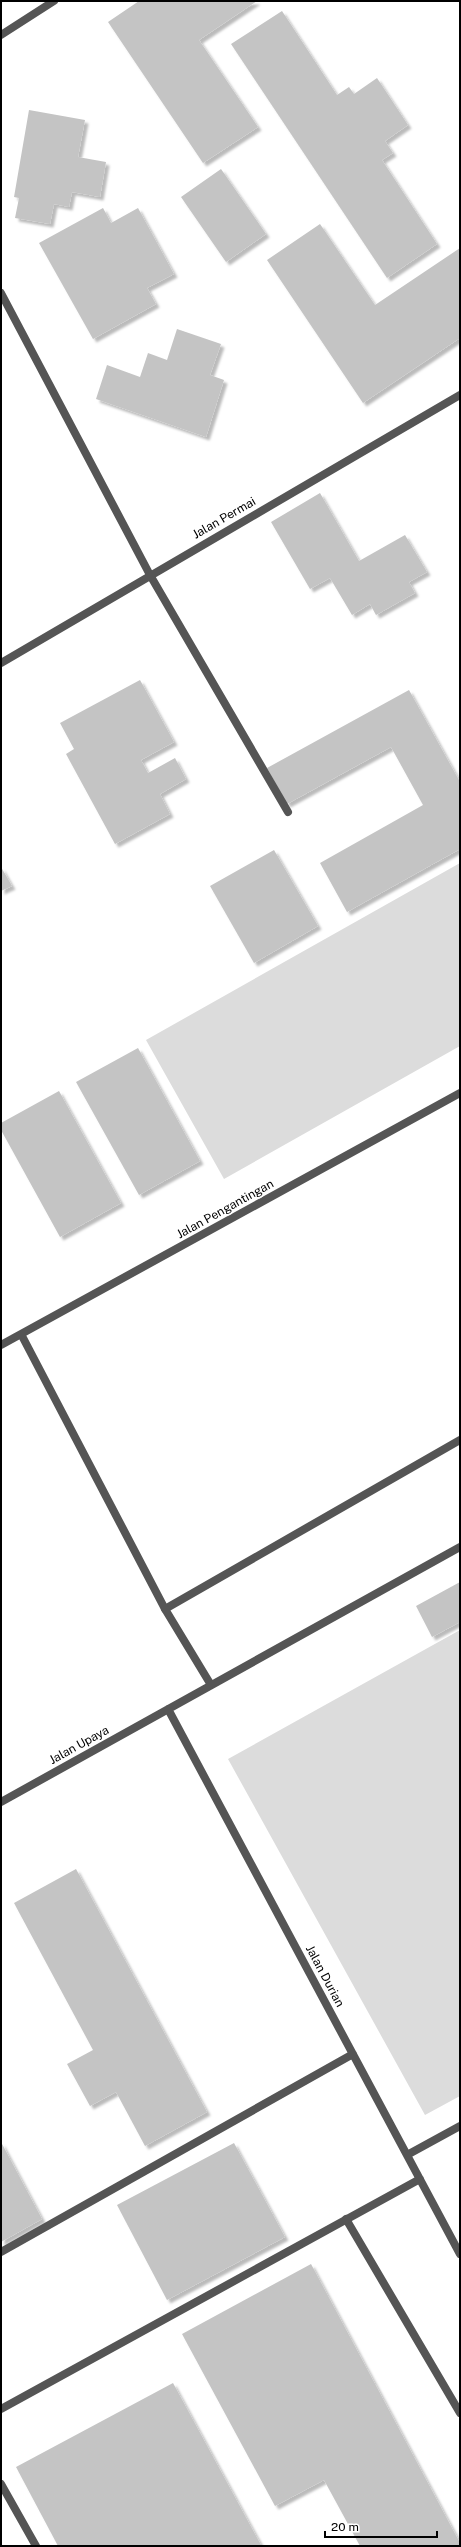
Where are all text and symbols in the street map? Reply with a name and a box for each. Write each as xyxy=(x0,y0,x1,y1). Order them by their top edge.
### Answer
street label: Jalan Permai xyxy=(190,494,258,542)
street label: Jalan Pengantingan xyxy=(174,1176,276,1241)
street label: Jalan Upaya xyxy=(47,1723,111,1767)
street label: Jalan Durian xyxy=(303,1943,347,2009)
scale bar xyxy=(325,2513,437,2539)
text: 20 m xyxy=(331,2520,359,2534)

